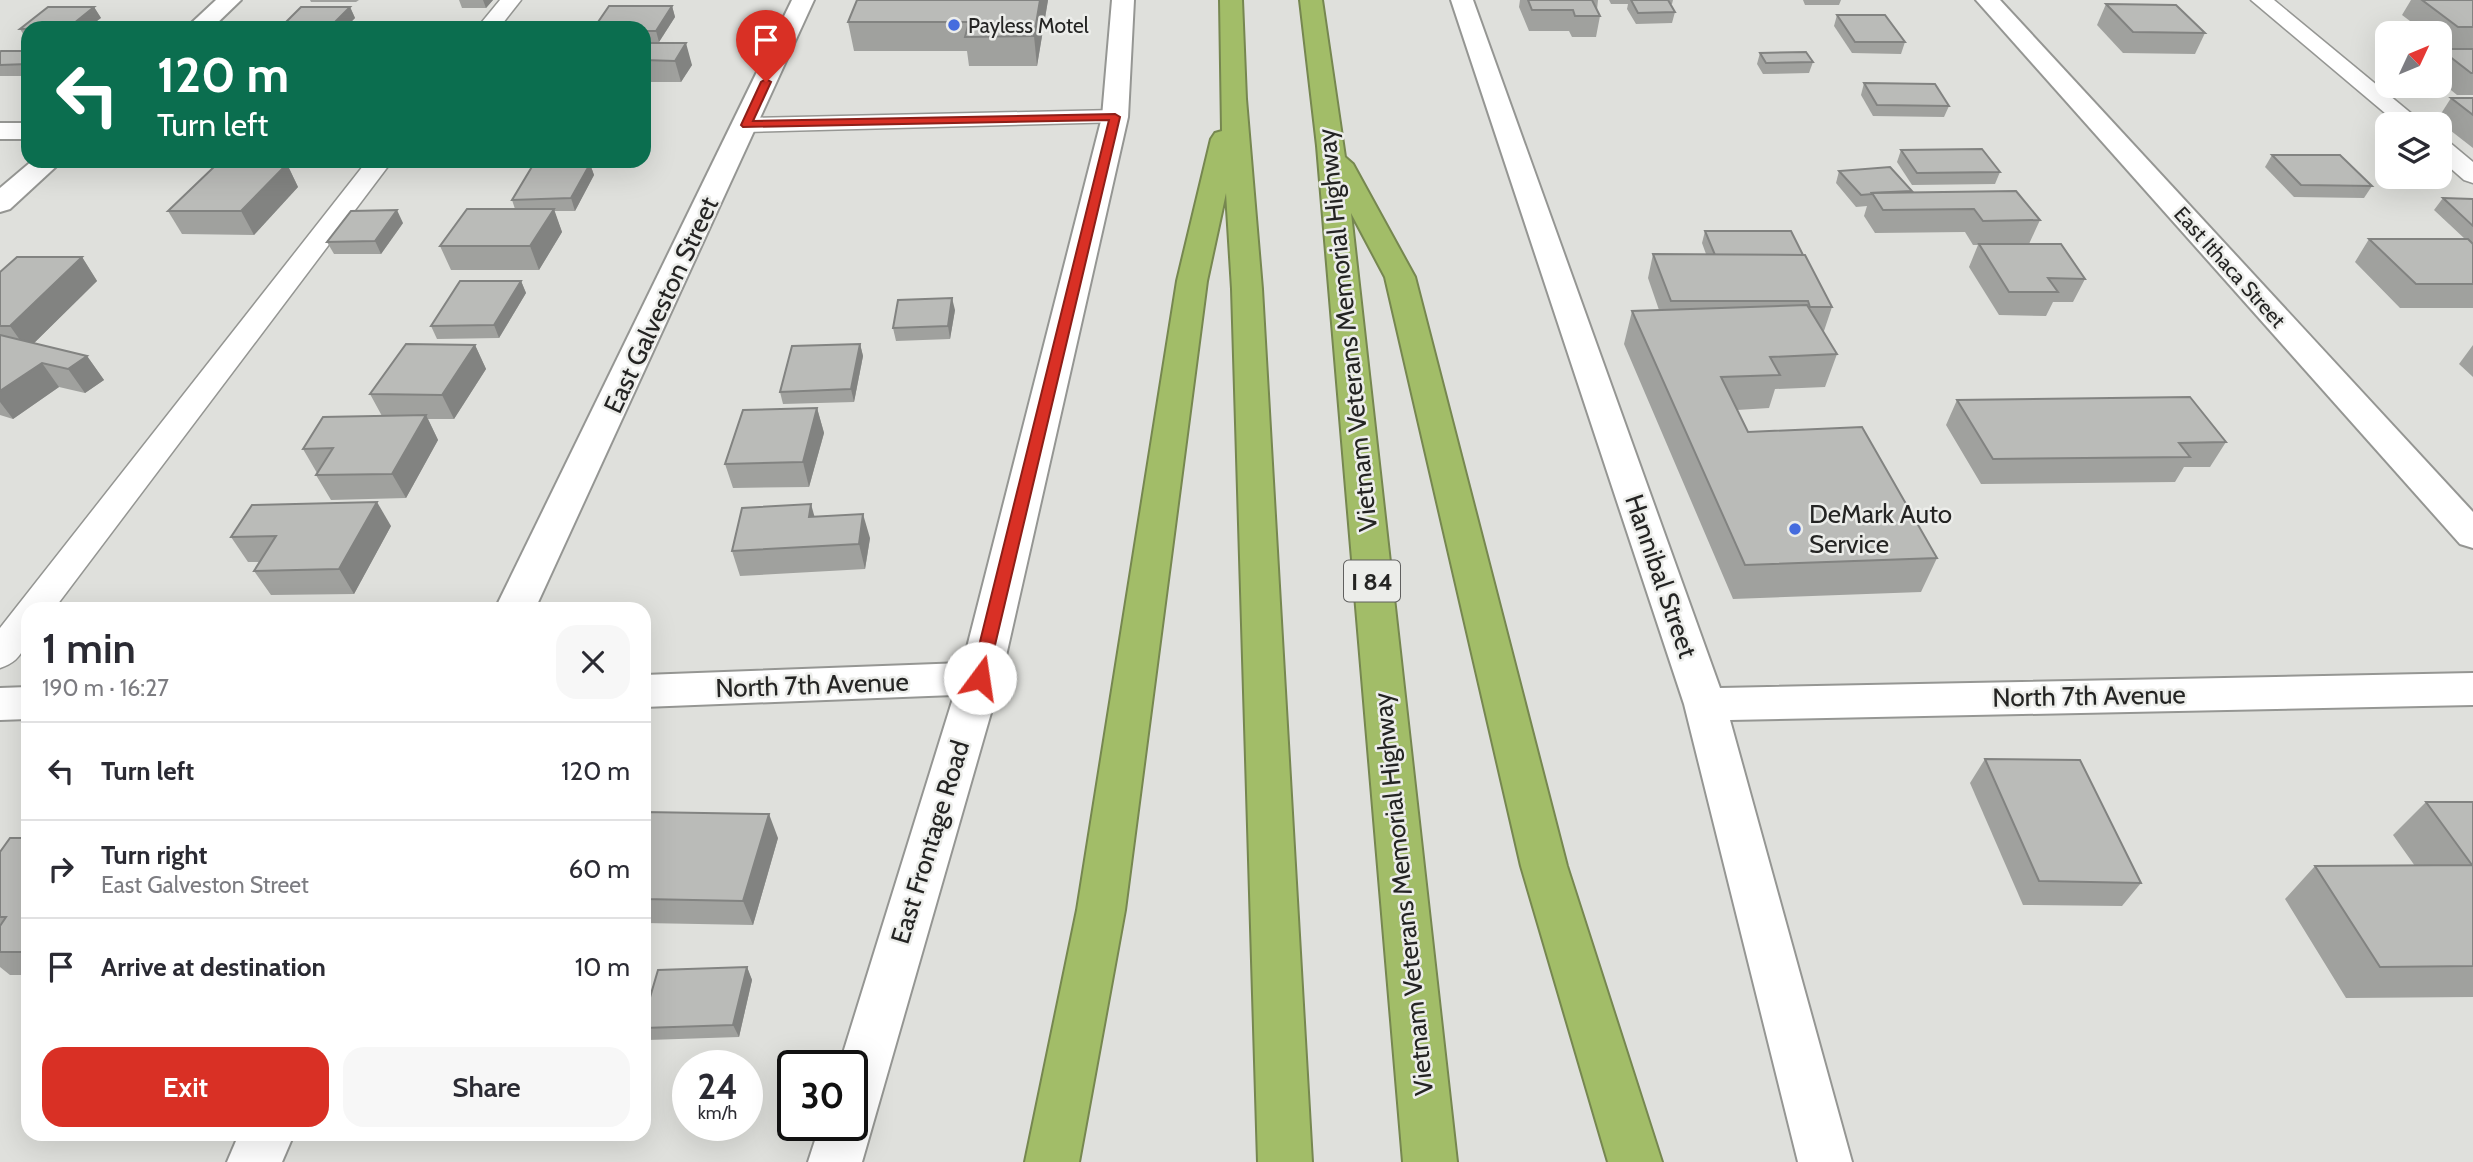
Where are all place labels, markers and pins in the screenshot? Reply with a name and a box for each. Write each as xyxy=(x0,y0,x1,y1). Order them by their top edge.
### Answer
pin xyxy=(736,10,796,82)
place label: Payless Motel xyxy=(968,13,1089,38)
marker: Payless Motel xyxy=(946,17,962,33)
place label: DeMark Auto Service xyxy=(1809,498,1952,560)
marker: DeMark Auto Service xyxy=(1787,521,1803,537)

